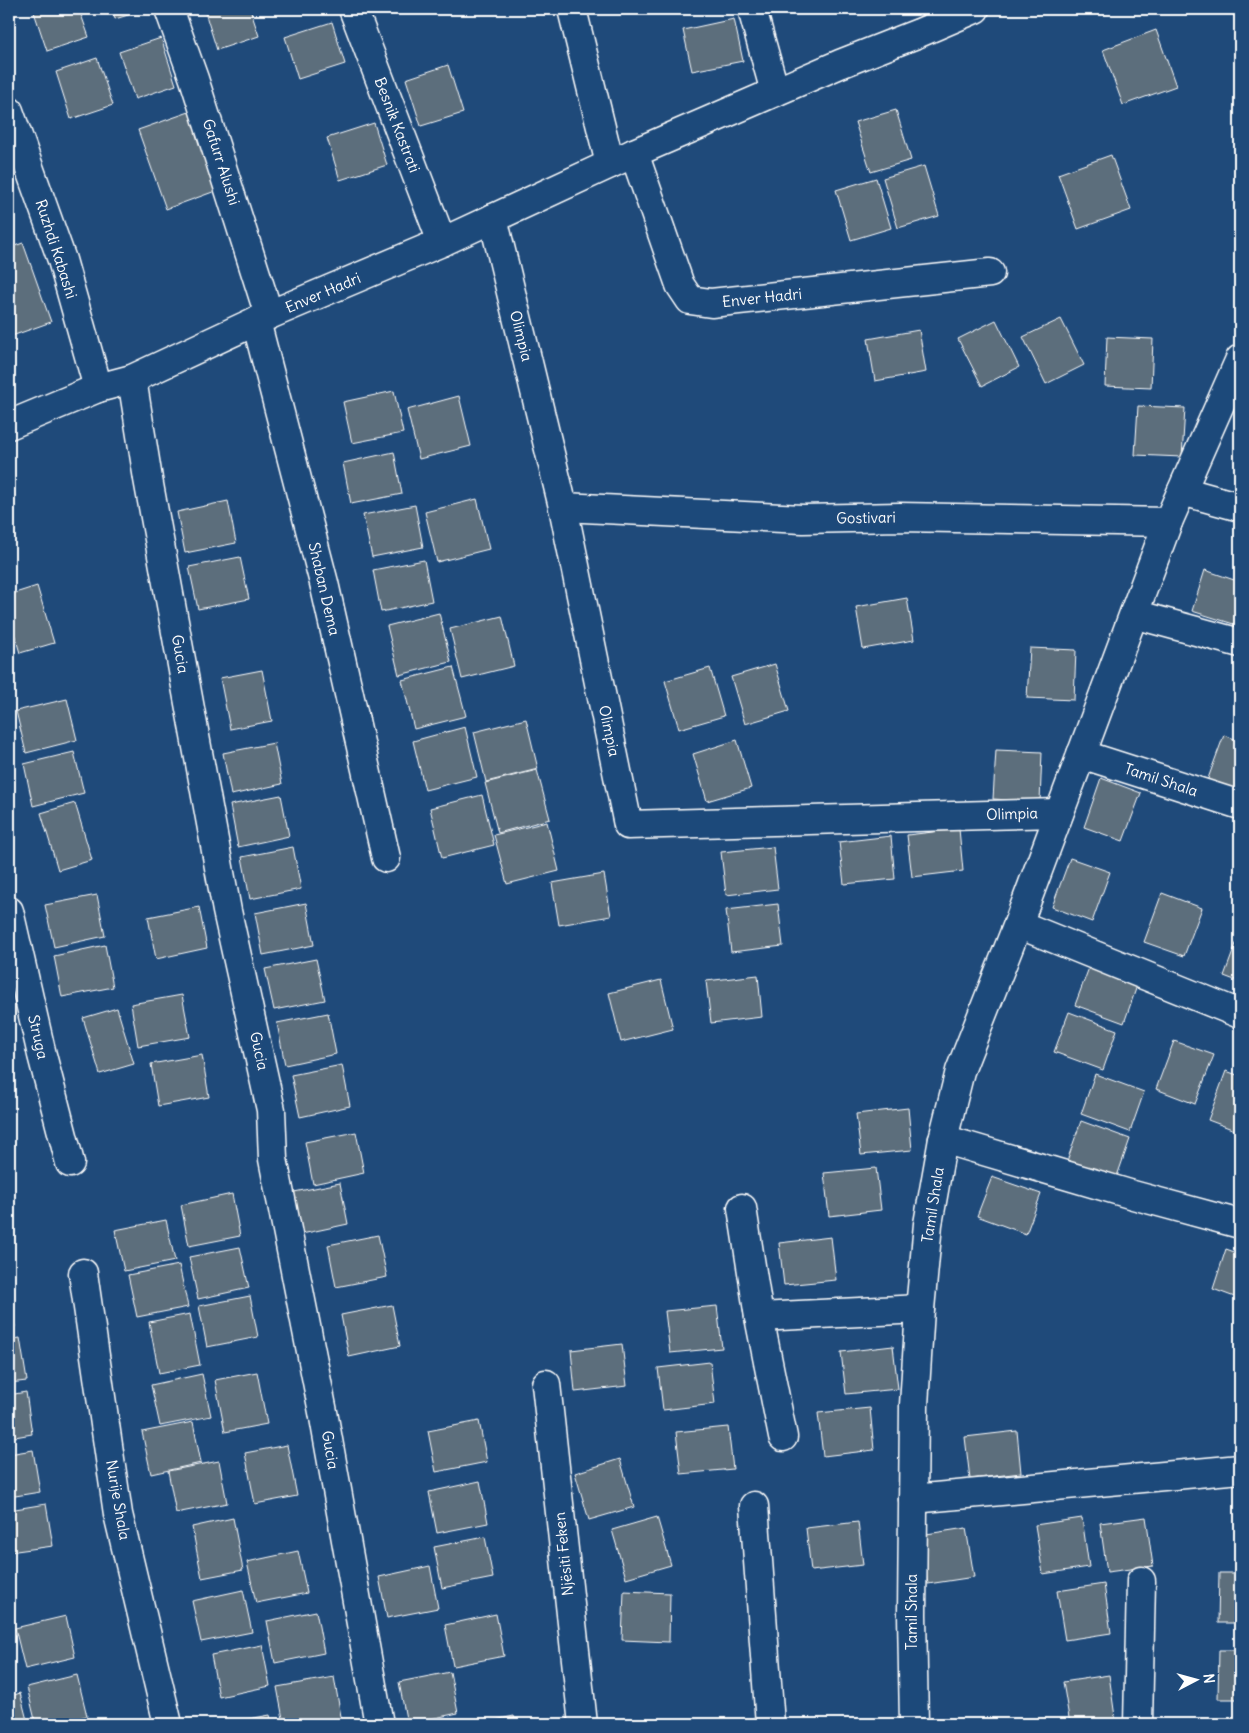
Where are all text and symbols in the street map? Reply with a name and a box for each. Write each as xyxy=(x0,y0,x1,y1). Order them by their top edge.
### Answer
street label: Besnik Kastrati xyxy=(371,74,424,175)
street label: Gafurr Alushi xyxy=(199,116,244,207)
street label: Ruzhdi Kabashi xyxy=(31,197,81,301)
street label: Enver Hadri xyxy=(282,268,363,317)
street label: Enver Hadri xyxy=(721,284,803,311)
street label: Olimpia xyxy=(506,308,537,364)
street label: Gostivari xyxy=(836,507,896,528)
street label: Shaban Dema xyxy=(305,540,345,638)
street label: Gucia xyxy=(168,633,193,675)
street label: Olimpia xyxy=(595,704,624,759)
street label: Tamil Shala xyxy=(1122,759,1201,800)
street label: Olimpia xyxy=(986,803,1039,824)
street label: Struga xyxy=(24,1013,53,1061)
street label: Gucia xyxy=(246,1030,273,1072)
street label: Tamil Shala xyxy=(917,1165,948,1244)
street label: Gucia xyxy=(318,1429,343,1471)
street label: Nurije Shala xyxy=(102,1458,135,1542)
street label: Njësiti Feken xyxy=(550,1511,577,1597)
street label: Tamil Shala xyxy=(902,1573,921,1650)
north arrow xyxy=(1172,1656,1222,1706)
text: N xyxy=(1199,1673,1218,1684)

